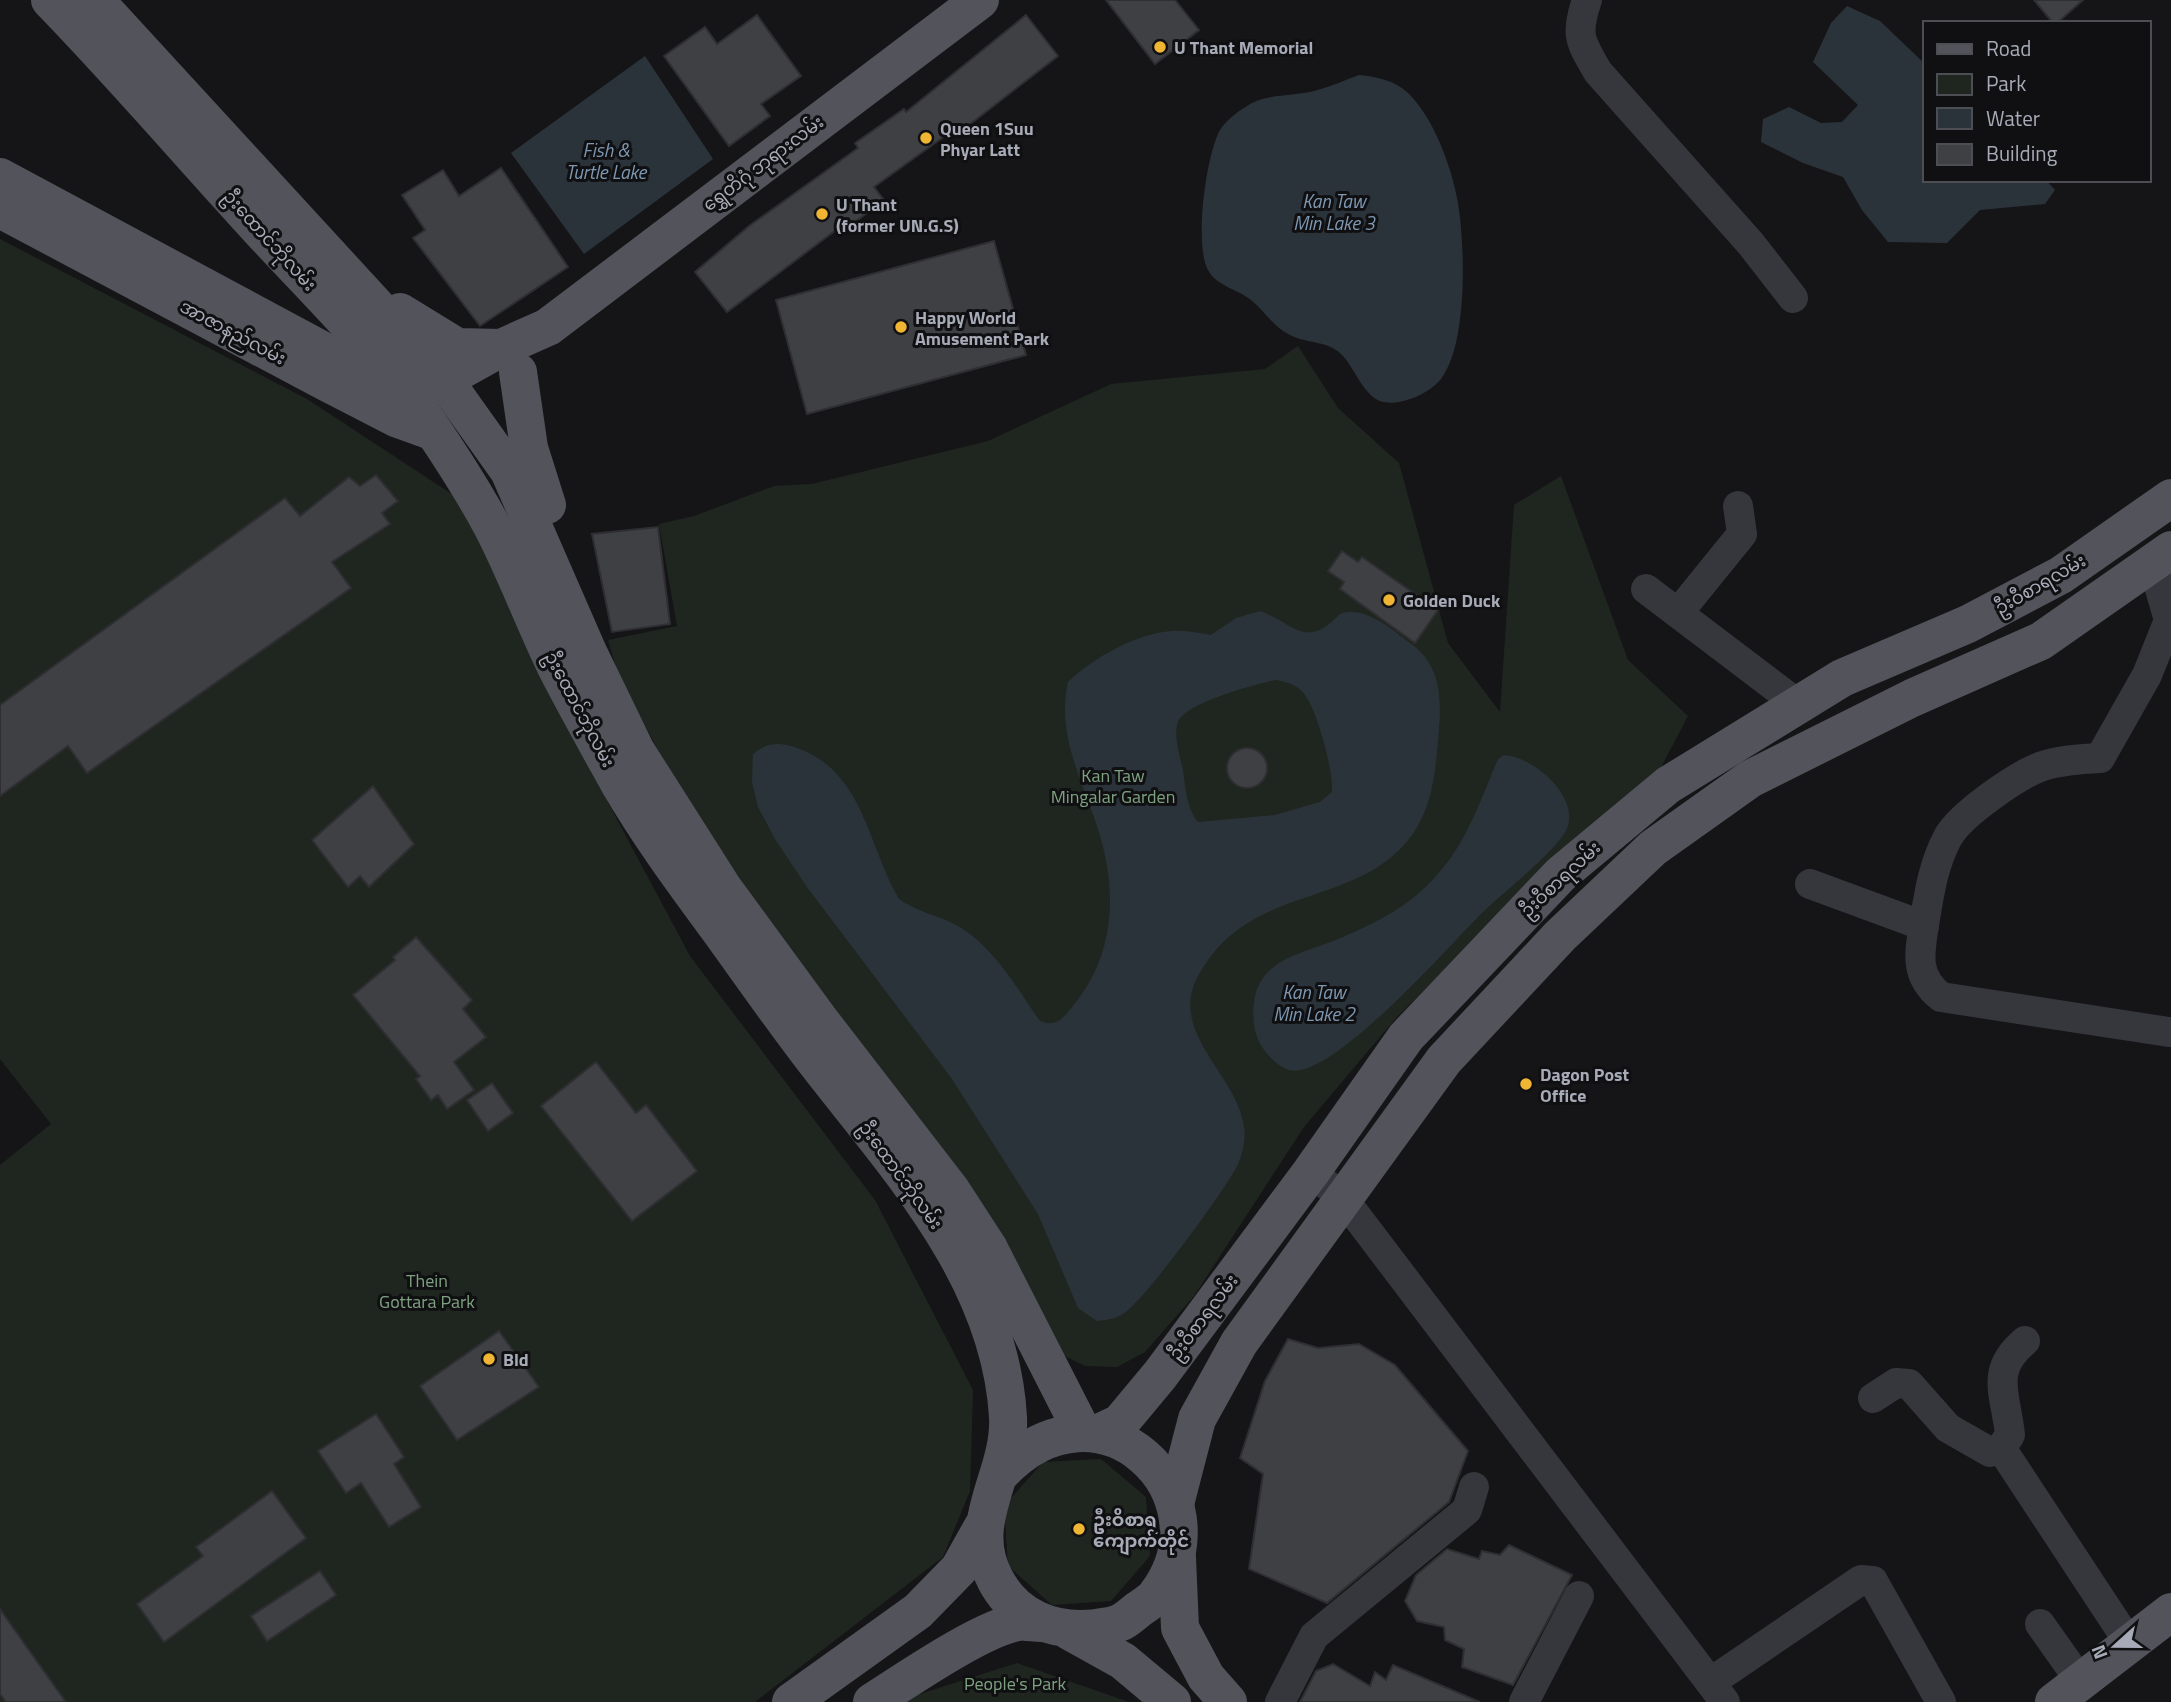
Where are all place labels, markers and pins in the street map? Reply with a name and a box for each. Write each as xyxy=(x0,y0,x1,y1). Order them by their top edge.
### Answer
place label: U Thant Memorial xyxy=(1174,34,1313,61)
marker: U Thant Memorial xyxy=(1152,39,1168,55)
place label: Queen 1Suu Phyar Latt xyxy=(940,115,1034,163)
marker: Queen 1Suu Phyar Latt xyxy=(918,130,934,146)
place label: U Thant (former UN.G.S) xyxy=(836,191,959,239)
marker: U Thant (former UN.G.S) xyxy=(814,206,830,222)
place label: Happy World Amusement Park xyxy=(915,304,1050,352)
marker: Happy World Amusement Park xyxy=(893,319,909,335)
place label: Golden Duck xyxy=(1403,587,1501,614)
marker: Golden Duck xyxy=(1381,592,1397,608)
place label: Dagon Post Office xyxy=(1540,1061,1629,1109)
marker: Dagon Post Office xyxy=(1518,1076,1534,1092)
place label: Bld xyxy=(503,1346,529,1373)
marker: Bld xyxy=(481,1351,497,1367)
place label: ဦးဝိစာရ ကျောက်တိုင် xyxy=(1093,1506,1189,1556)
marker: ဦးဝိစာရ ကျောက်တိုင် xyxy=(1071,1521,1087,1537)

